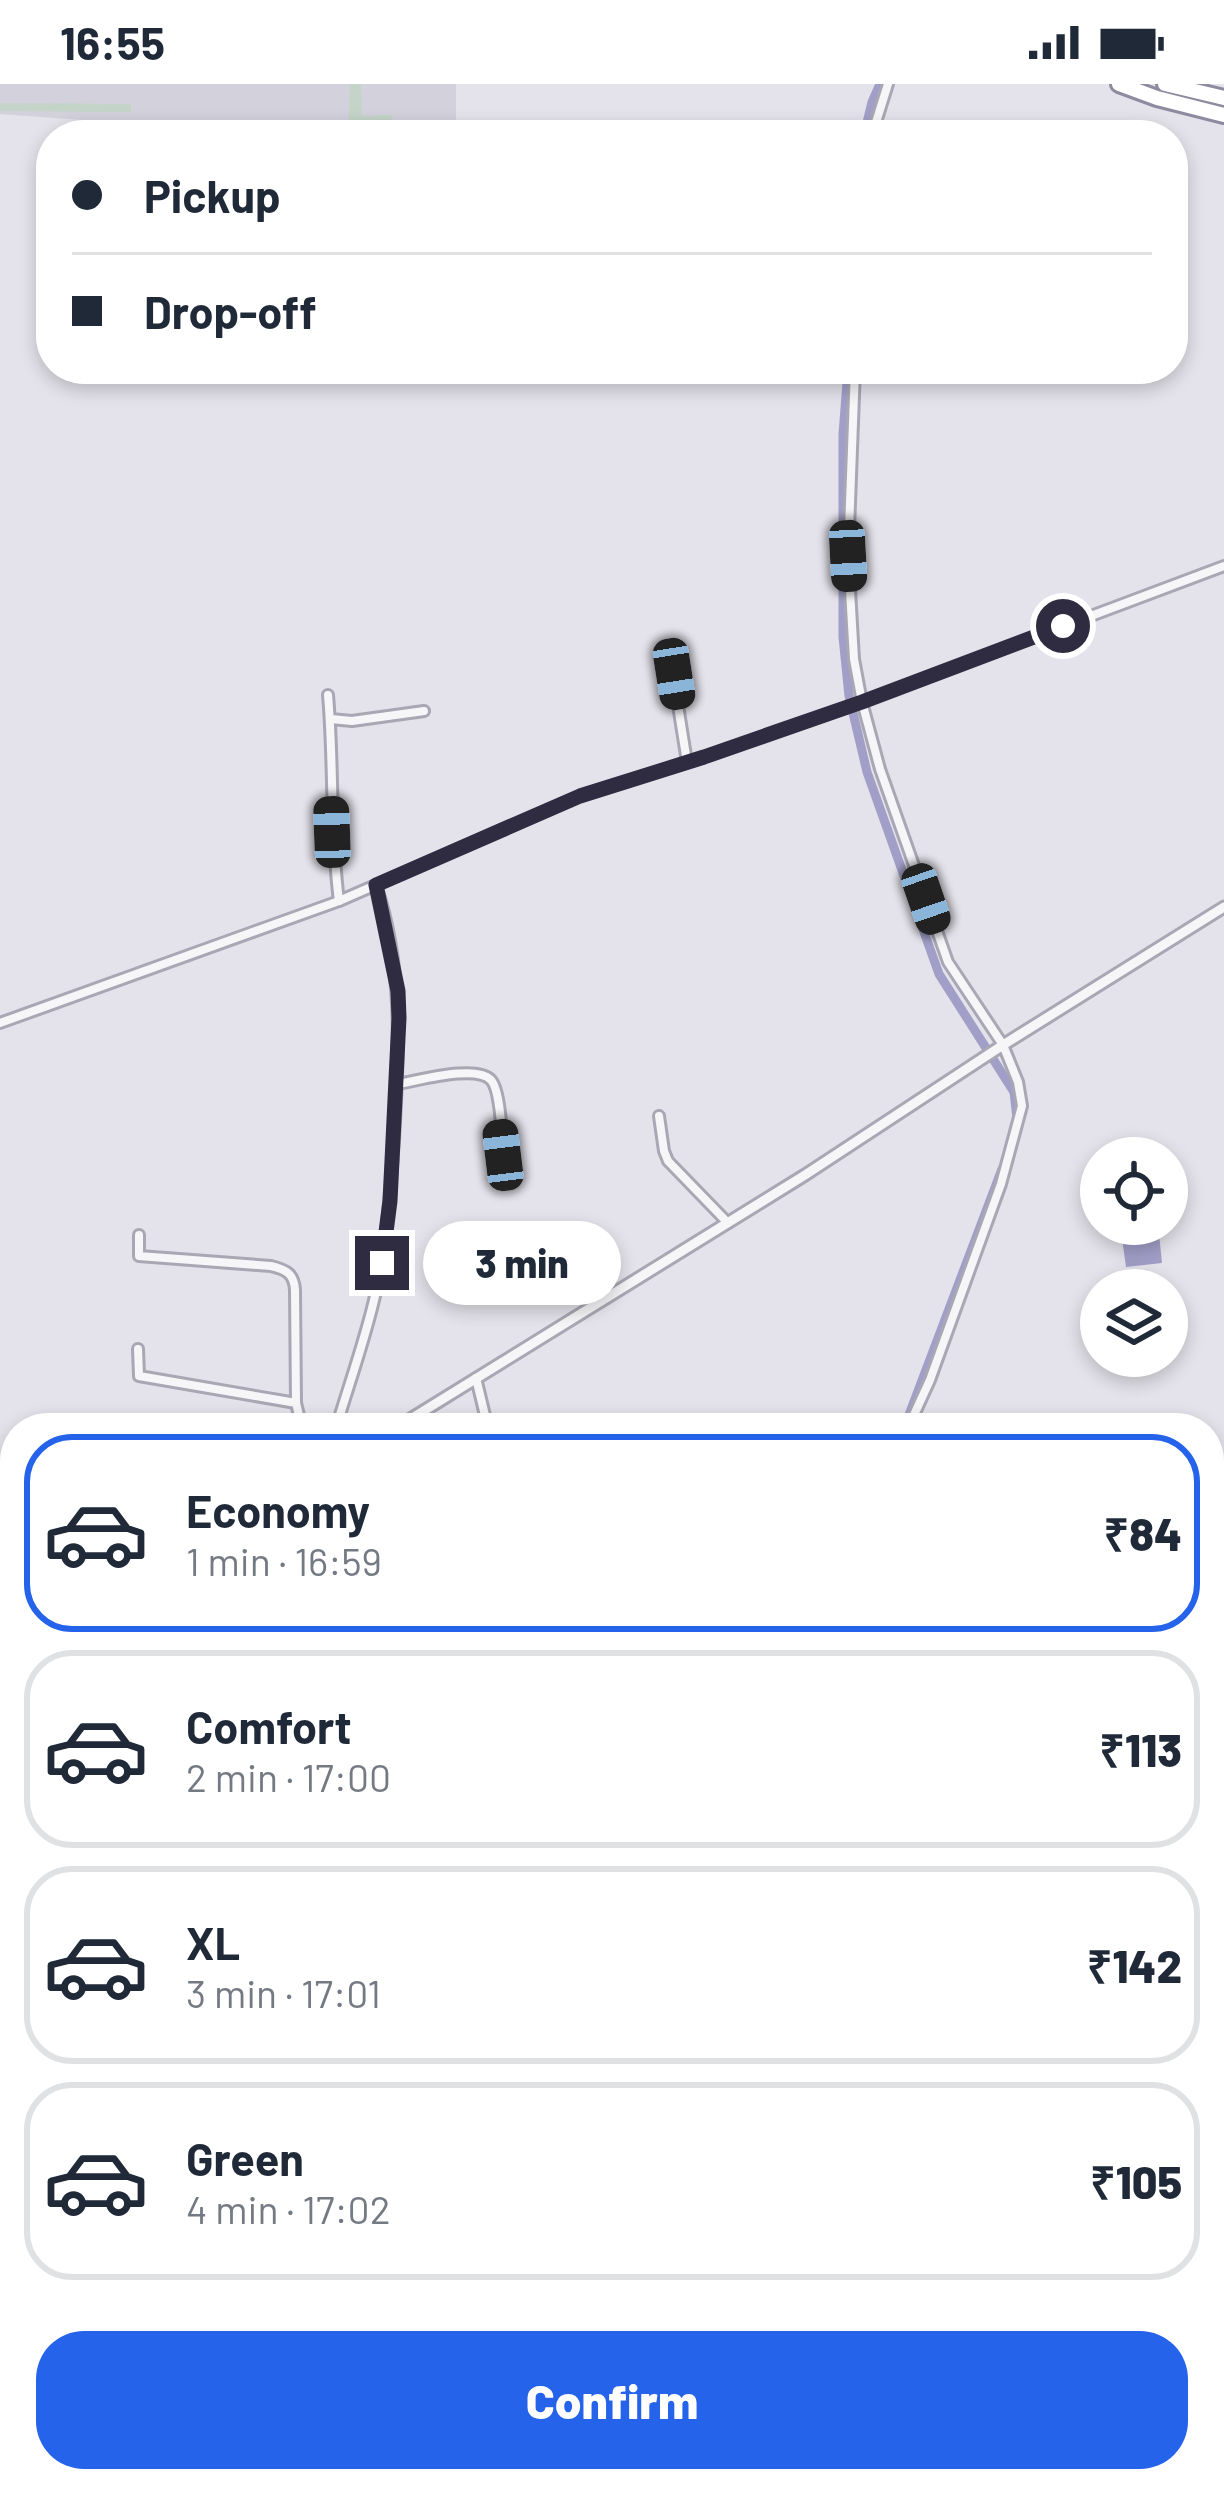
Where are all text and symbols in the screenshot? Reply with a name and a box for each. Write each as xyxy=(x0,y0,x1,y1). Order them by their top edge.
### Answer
text: 16:55 xyxy=(60,15,165,69)
text: Pickup xyxy=(144,168,281,222)
text: Drop-off xyxy=(144,284,317,338)
car xyxy=(828,519,868,593)
route start xyxy=(1036,599,1090,653)
car xyxy=(651,636,697,712)
car xyxy=(313,795,351,869)
car xyxy=(897,859,955,939)
car xyxy=(481,1117,525,1193)
map controls xyxy=(1080,1137,1188,1377)
button: locate xyxy=(1080,1137,1188,1245)
callout: 3 min xyxy=(424,1221,622,1305)
route end xyxy=(355,1236,409,1290)
text: 3 min xyxy=(475,1239,569,1286)
button: layers xyxy=(1080,1269,1188,1377)
icon: car xyxy=(42,1479,150,1587)
text: Economy xyxy=(186,1483,370,1537)
text: ₹84 xyxy=(1103,1506,1182,1560)
text: 1 min · 16:59 xyxy=(186,1537,382,1584)
icon: car xyxy=(42,1695,150,1803)
text: Comfort xyxy=(186,1699,352,1753)
text: ₹113 xyxy=(1099,1722,1182,1776)
text: 2 min · 17:00 xyxy=(186,1753,391,1800)
icon: car xyxy=(42,1911,150,2019)
text: XL xyxy=(186,1915,240,1969)
text: ₹142 xyxy=(1087,1938,1182,1992)
text: 3 min · 17:01 xyxy=(186,1969,381,2016)
icon: car xyxy=(42,2127,150,2235)
text: Green xyxy=(186,2131,304,2185)
text: ₹105 xyxy=(1090,2154,1182,2208)
text: 4 min · 17:02 xyxy=(186,2185,391,2232)
button: Confirm xyxy=(36,2331,1188,2469)

